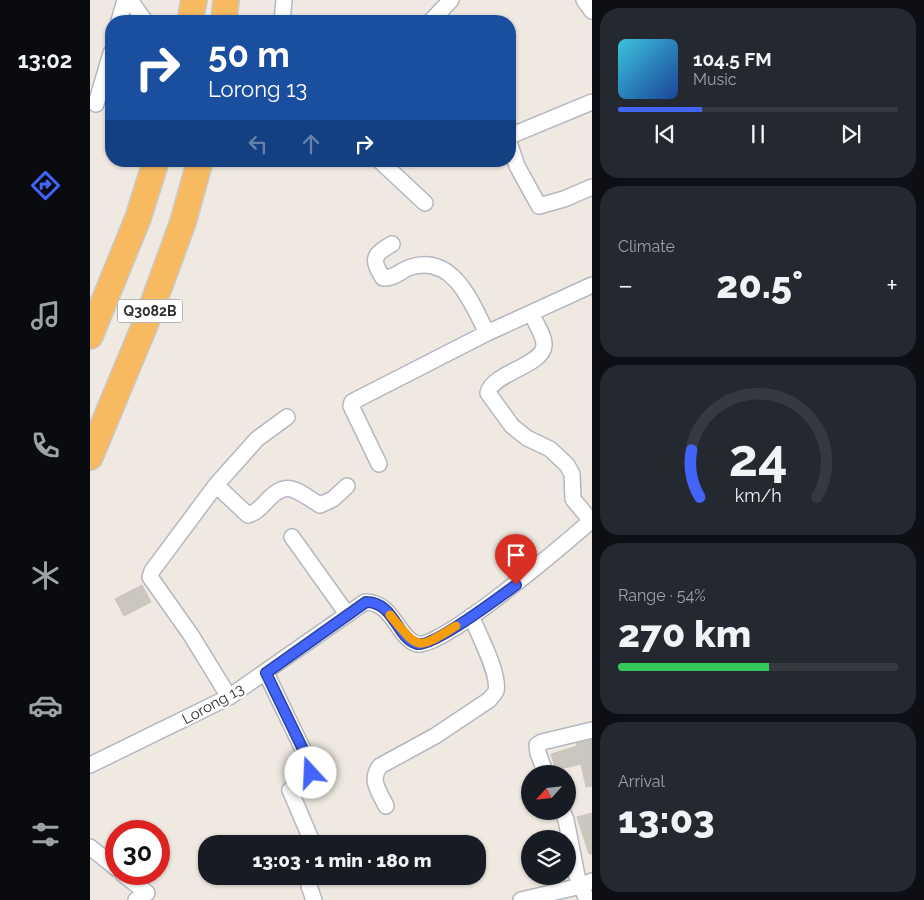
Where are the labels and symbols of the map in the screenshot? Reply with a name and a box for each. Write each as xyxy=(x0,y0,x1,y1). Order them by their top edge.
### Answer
road number: Q3082B xyxy=(118,300,182,322)
pin xyxy=(495,534,537,585)
street label: Lorong 13 xyxy=(179,680,247,728)
position arrow xyxy=(284,746,336,798)
north arrow xyxy=(521,765,576,820)
speed limit sign: 30 xyxy=(105,820,170,885)

